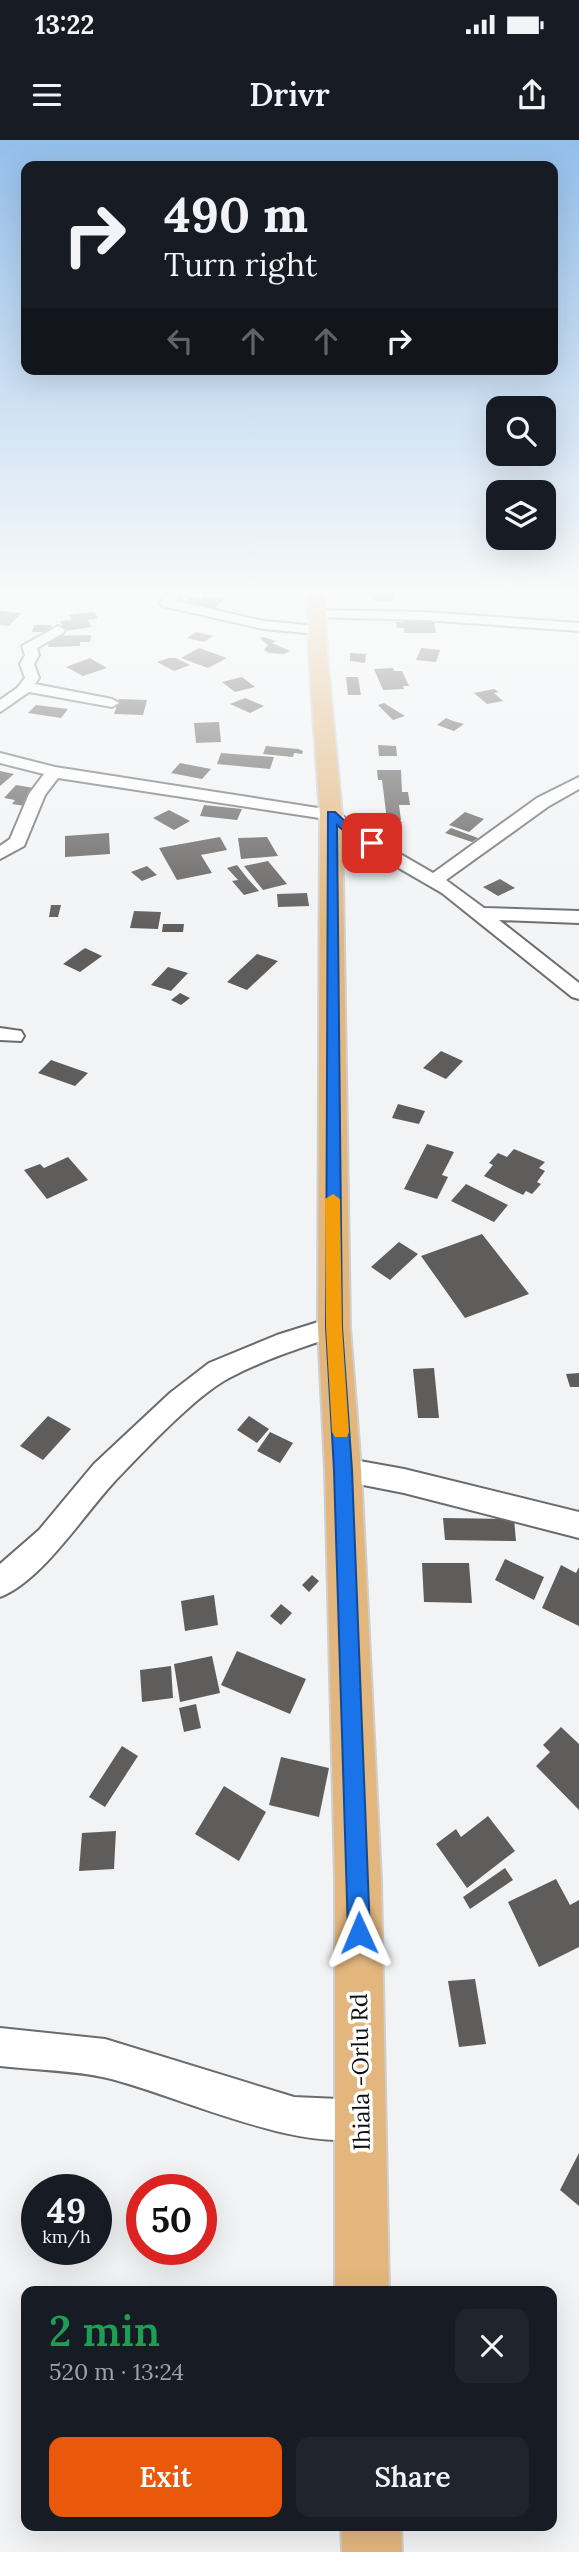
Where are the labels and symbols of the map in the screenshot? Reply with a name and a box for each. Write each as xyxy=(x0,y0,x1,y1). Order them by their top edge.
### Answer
pin xyxy=(342,813,402,873)
position arrow xyxy=(322,1896,396,1970)
street label: Ihiala -Orlu Rd xyxy=(344,1993,376,2151)
speed limit sign: 50 xyxy=(126,2174,217,2265)

